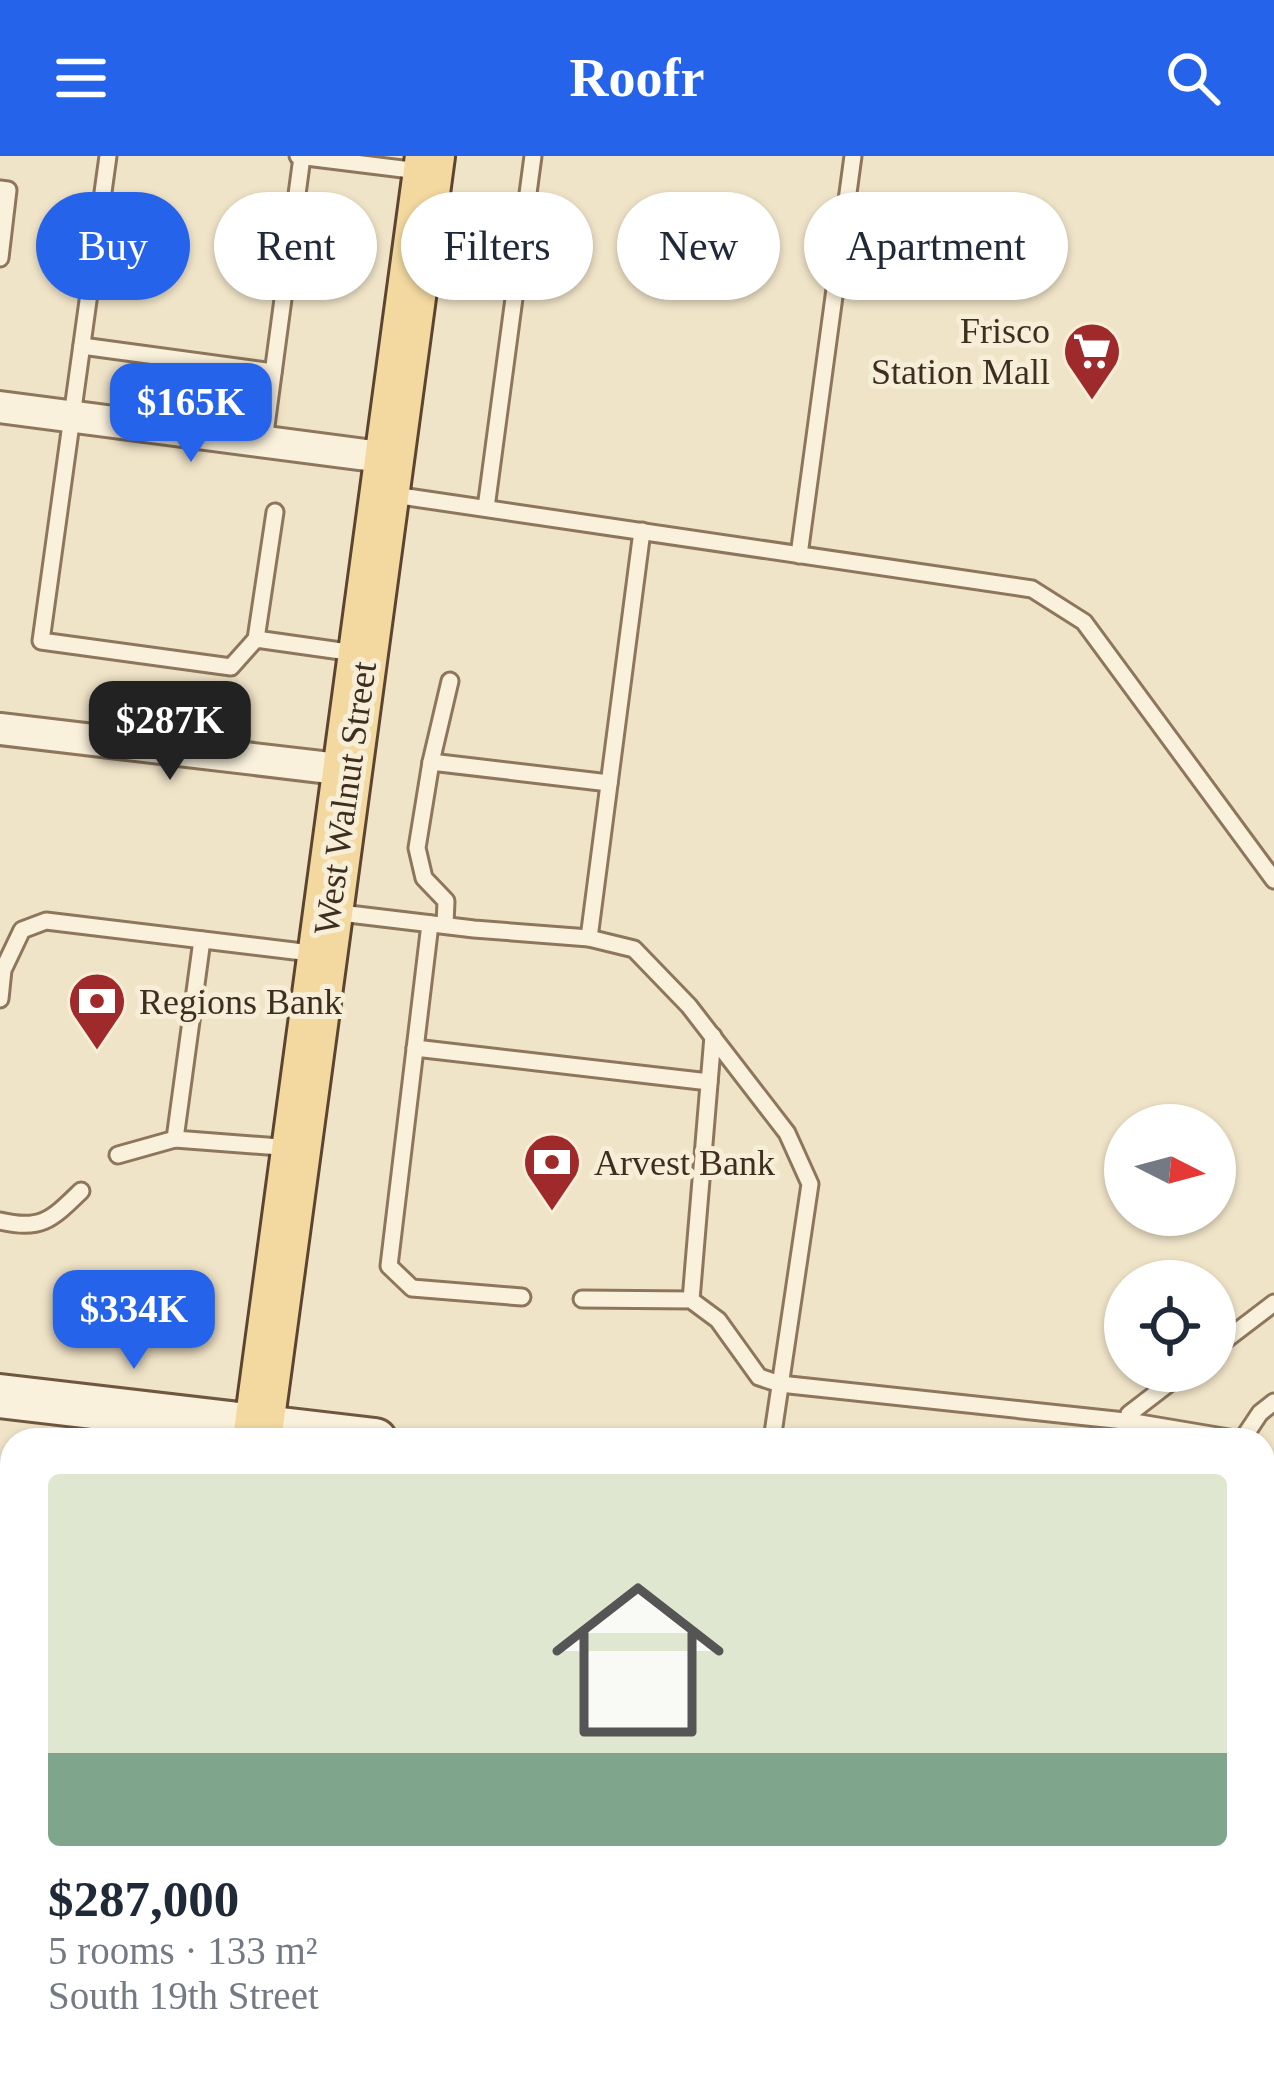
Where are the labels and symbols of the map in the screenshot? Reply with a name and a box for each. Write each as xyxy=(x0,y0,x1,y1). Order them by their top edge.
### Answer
place label: Frisco Station Mall xyxy=(871,311,1050,392)
supermarket icon: Frisco Station Mall xyxy=(1061,320,1123,402)
pin: $165K xyxy=(107,363,275,465)
street label: West Walnut Street xyxy=(306,659,384,937)
pin: $287K xyxy=(86,681,254,783)
bank icon: Regions Bank xyxy=(66,970,128,1052)
place label: Regions Bank xyxy=(139,982,342,1022)
north arrow xyxy=(1104,1104,1236,1236)
bank icon: Arvest Bank xyxy=(521,1131,583,1213)
place label: Arvest Bank xyxy=(594,1143,775,1183)
pin: $334K xyxy=(50,1270,218,1372)

